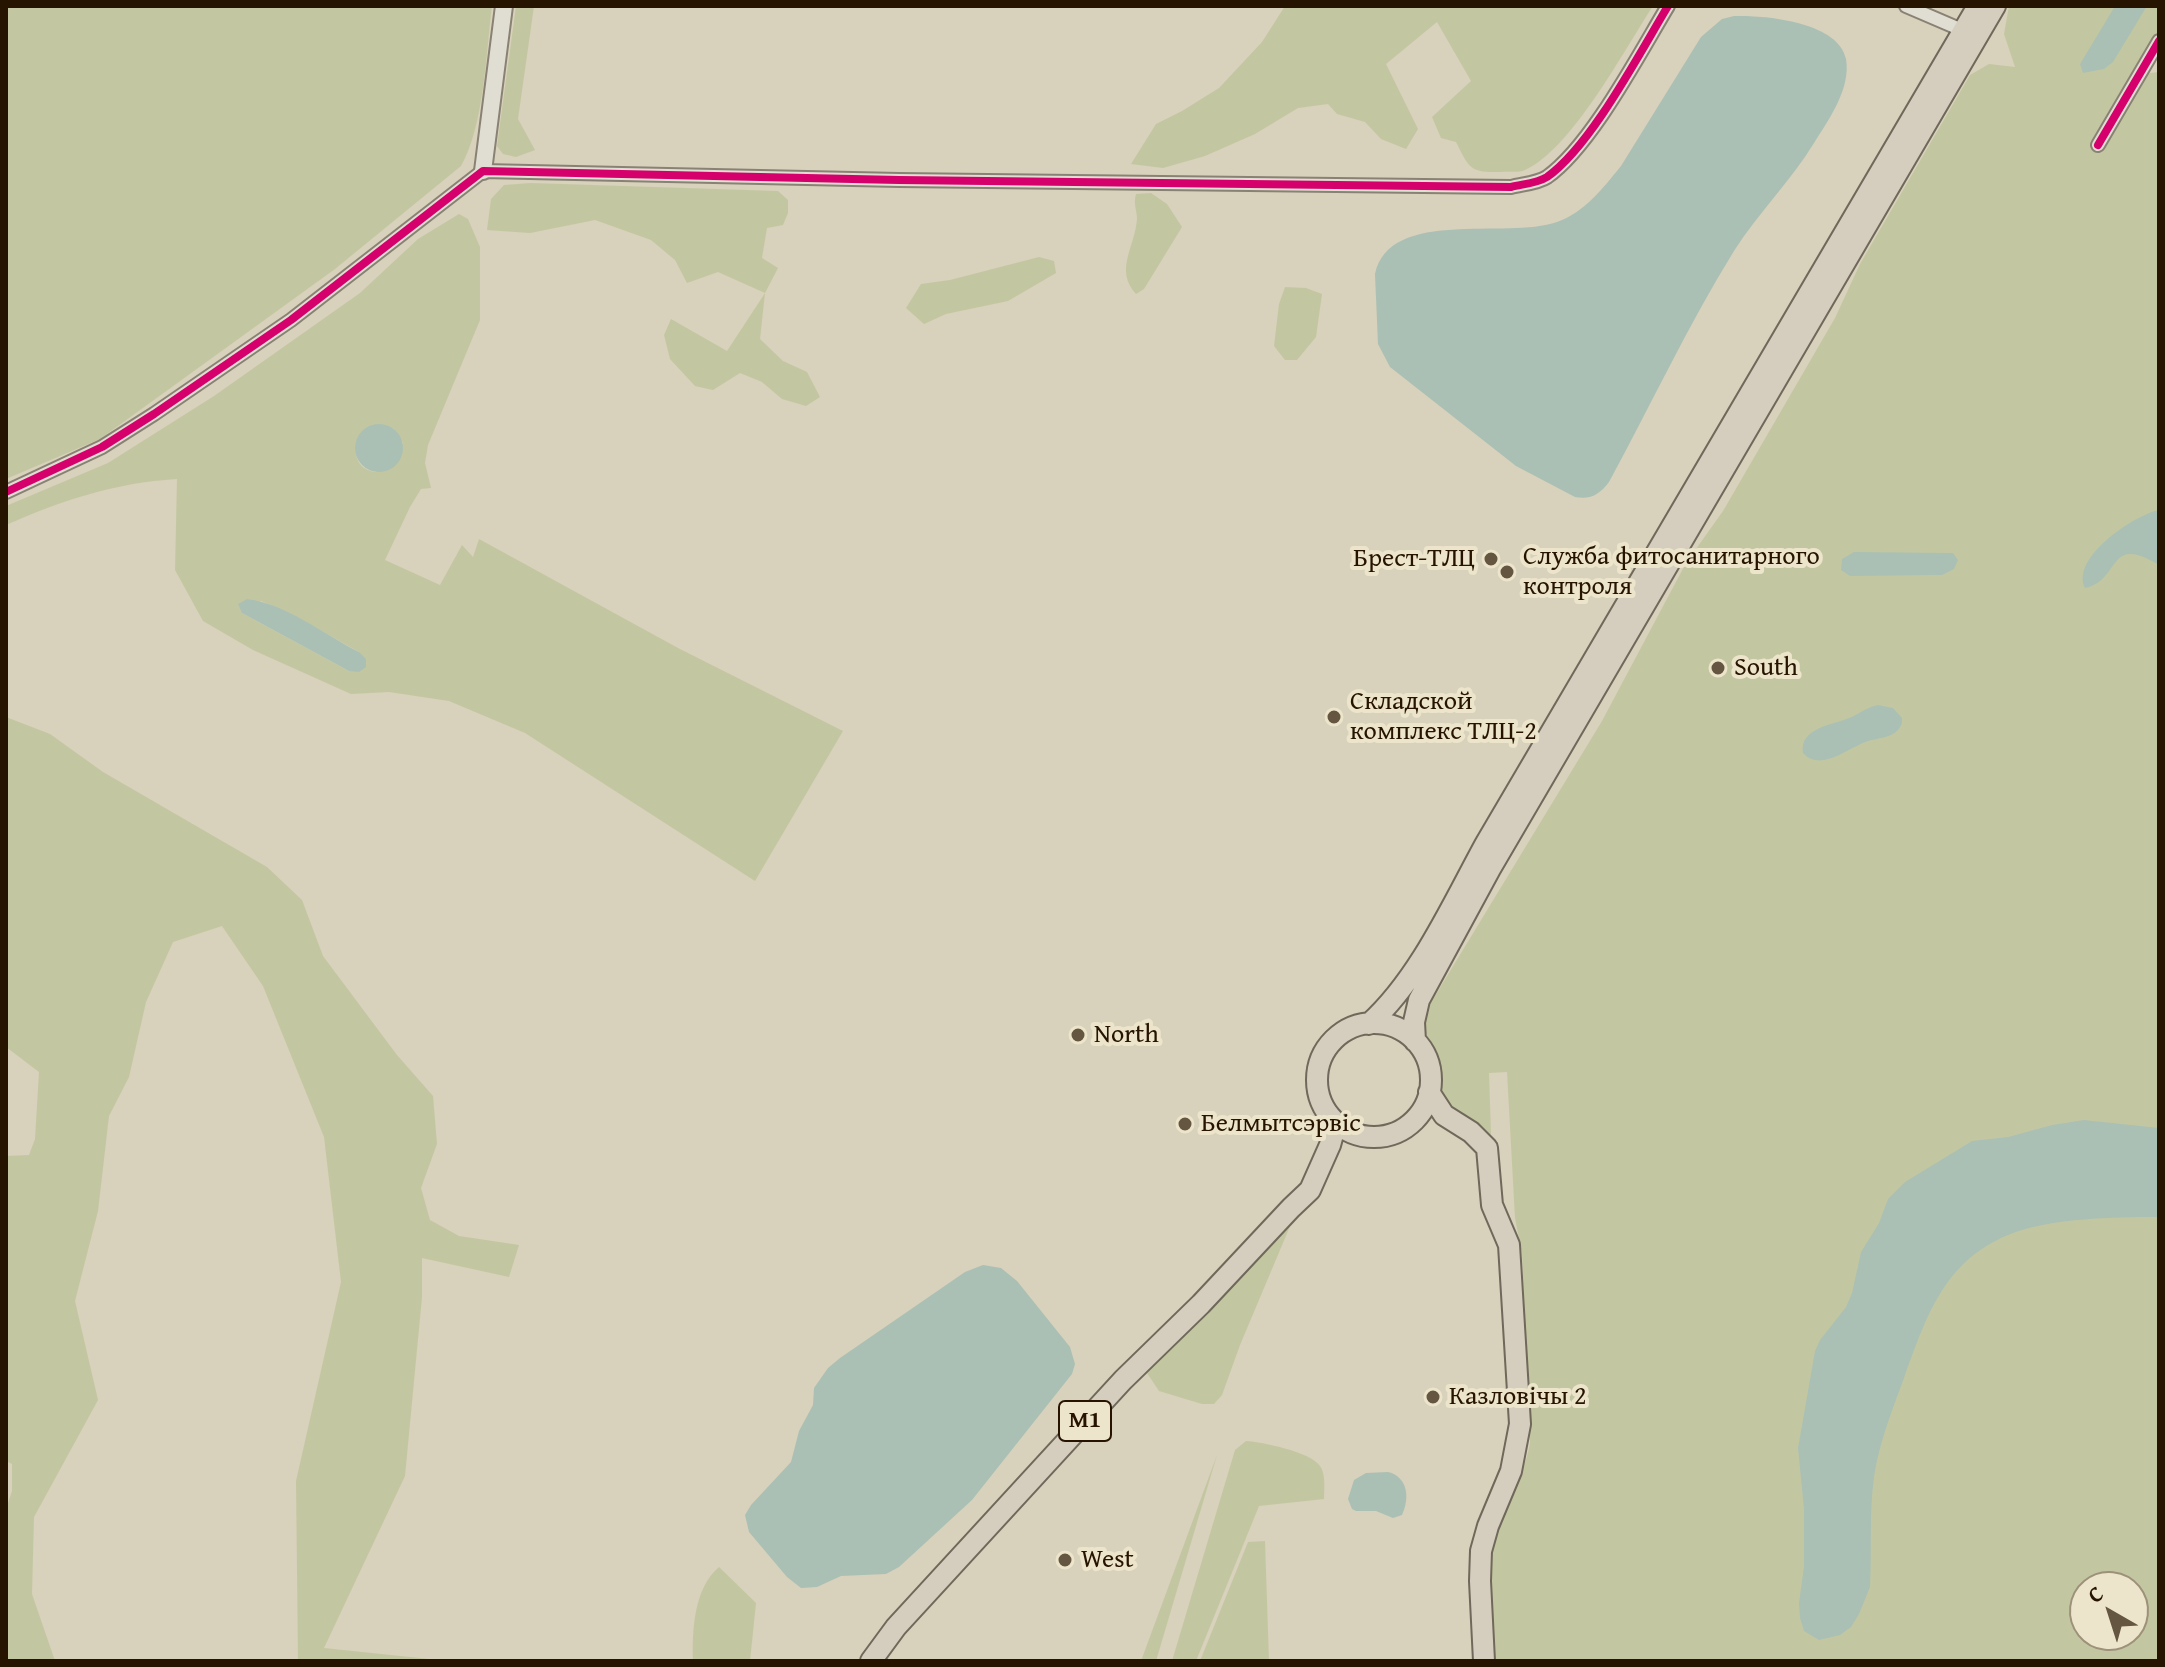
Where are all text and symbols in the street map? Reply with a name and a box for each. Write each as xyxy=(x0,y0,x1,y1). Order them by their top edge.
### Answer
place label: Служба фитосанитарного контроля xyxy=(1523,541,1820,602)
place label: Брест-ТЛЦ xyxy=(1353,543,1475,575)
marker: Брест-ТЛЦ xyxy=(1482,550,1500,568)
marker: Служба фитосанитарного контроля xyxy=(1498,563,1516,581)
place label: South xyxy=(1734,652,1798,684)
marker: South xyxy=(1709,659,1727,677)
place label: Складской комплекс ТЛЦ-2 xyxy=(1350,686,1537,748)
marker: Складской комплекс ТЛЦ-2 xyxy=(1325,708,1343,726)
place label: North xyxy=(1094,1019,1159,1051)
marker: North xyxy=(1069,1026,1087,1044)
place label: Белмытсэрвіс xyxy=(1201,1108,1361,1140)
marker: Белмытсэрвіс xyxy=(1176,1115,1194,1133)
place label: Казловічы 2 xyxy=(1449,1381,1587,1413)
marker: Казловічы 2 xyxy=(1424,1388,1442,1406)
road number: М1 xyxy=(1059,1401,1111,1441)
place label: West xyxy=(1081,1544,1134,1576)
marker: West xyxy=(1056,1551,1074,1569)
north arrow xyxy=(2069,1571,2149,1651)
text: С xyxy=(2080,1578,2110,1610)

